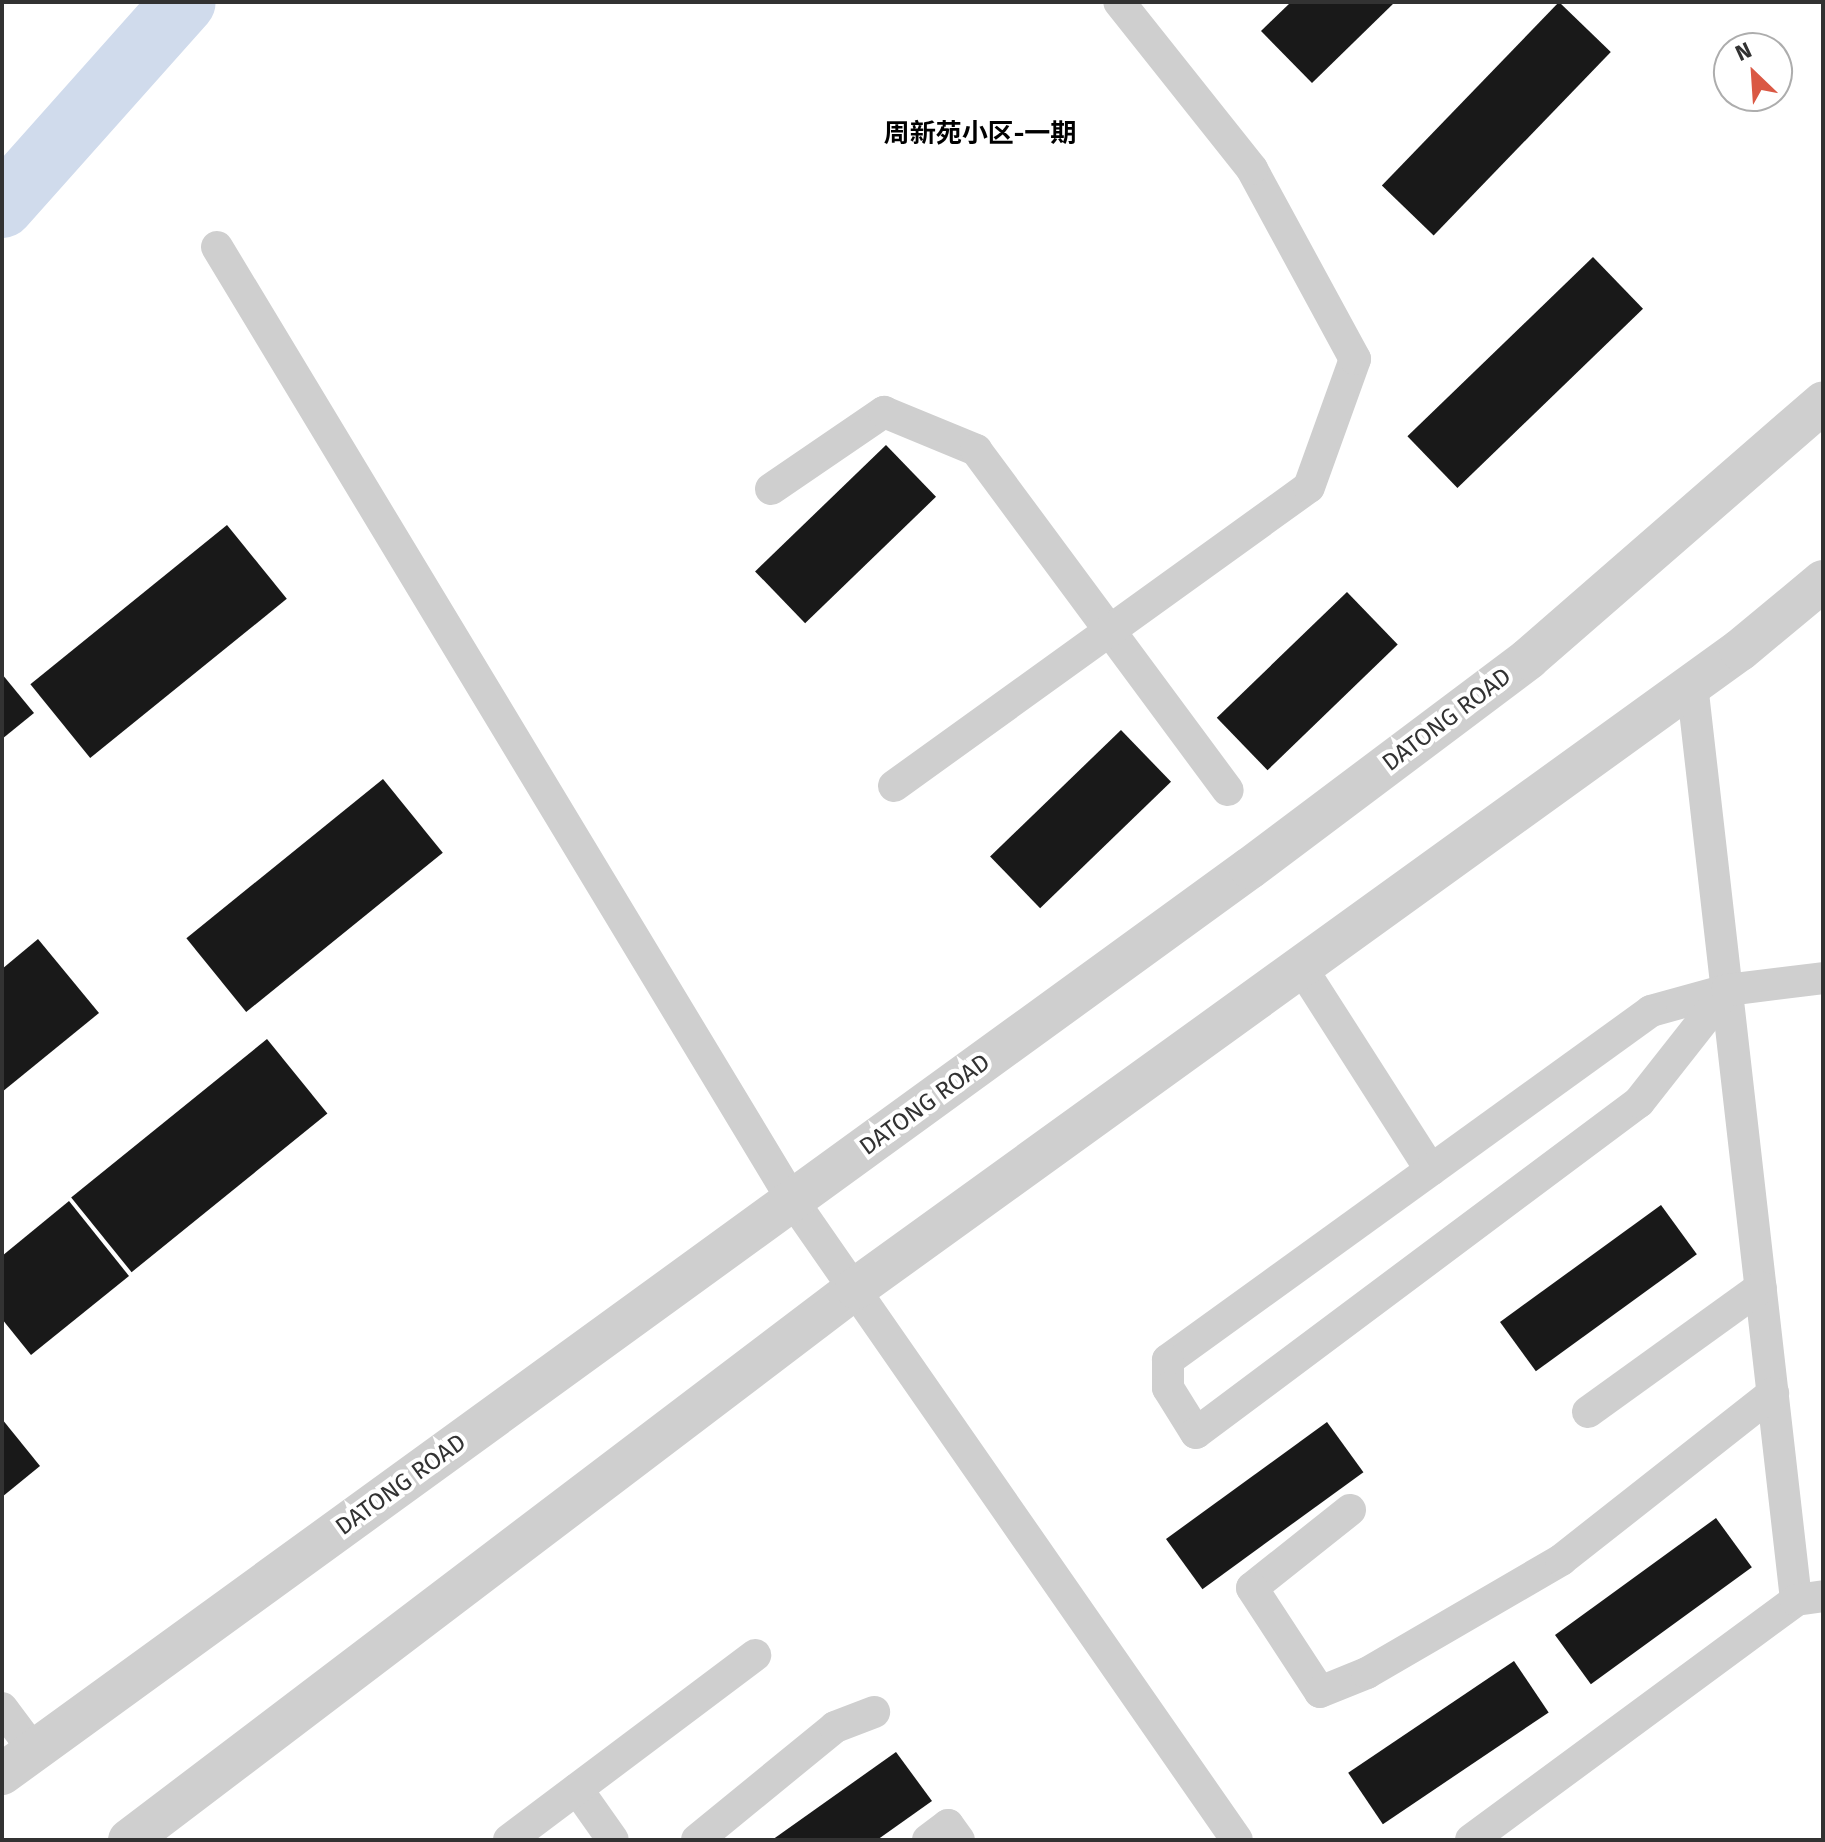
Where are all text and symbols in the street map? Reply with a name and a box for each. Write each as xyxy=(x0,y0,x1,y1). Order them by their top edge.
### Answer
north arrow xyxy=(1713,32,1793,112)
text: N xyxy=(1731,36,1756,67)
district label: 周新苑小区-一期 xyxy=(884,118,1076,150)
street label: DATONG ROAD xyxy=(1377,662,1517,778)
street label: DATONG ROAD xyxy=(854,1048,996,1162)
street label: DATONG ROAD xyxy=(330,1428,472,1542)

